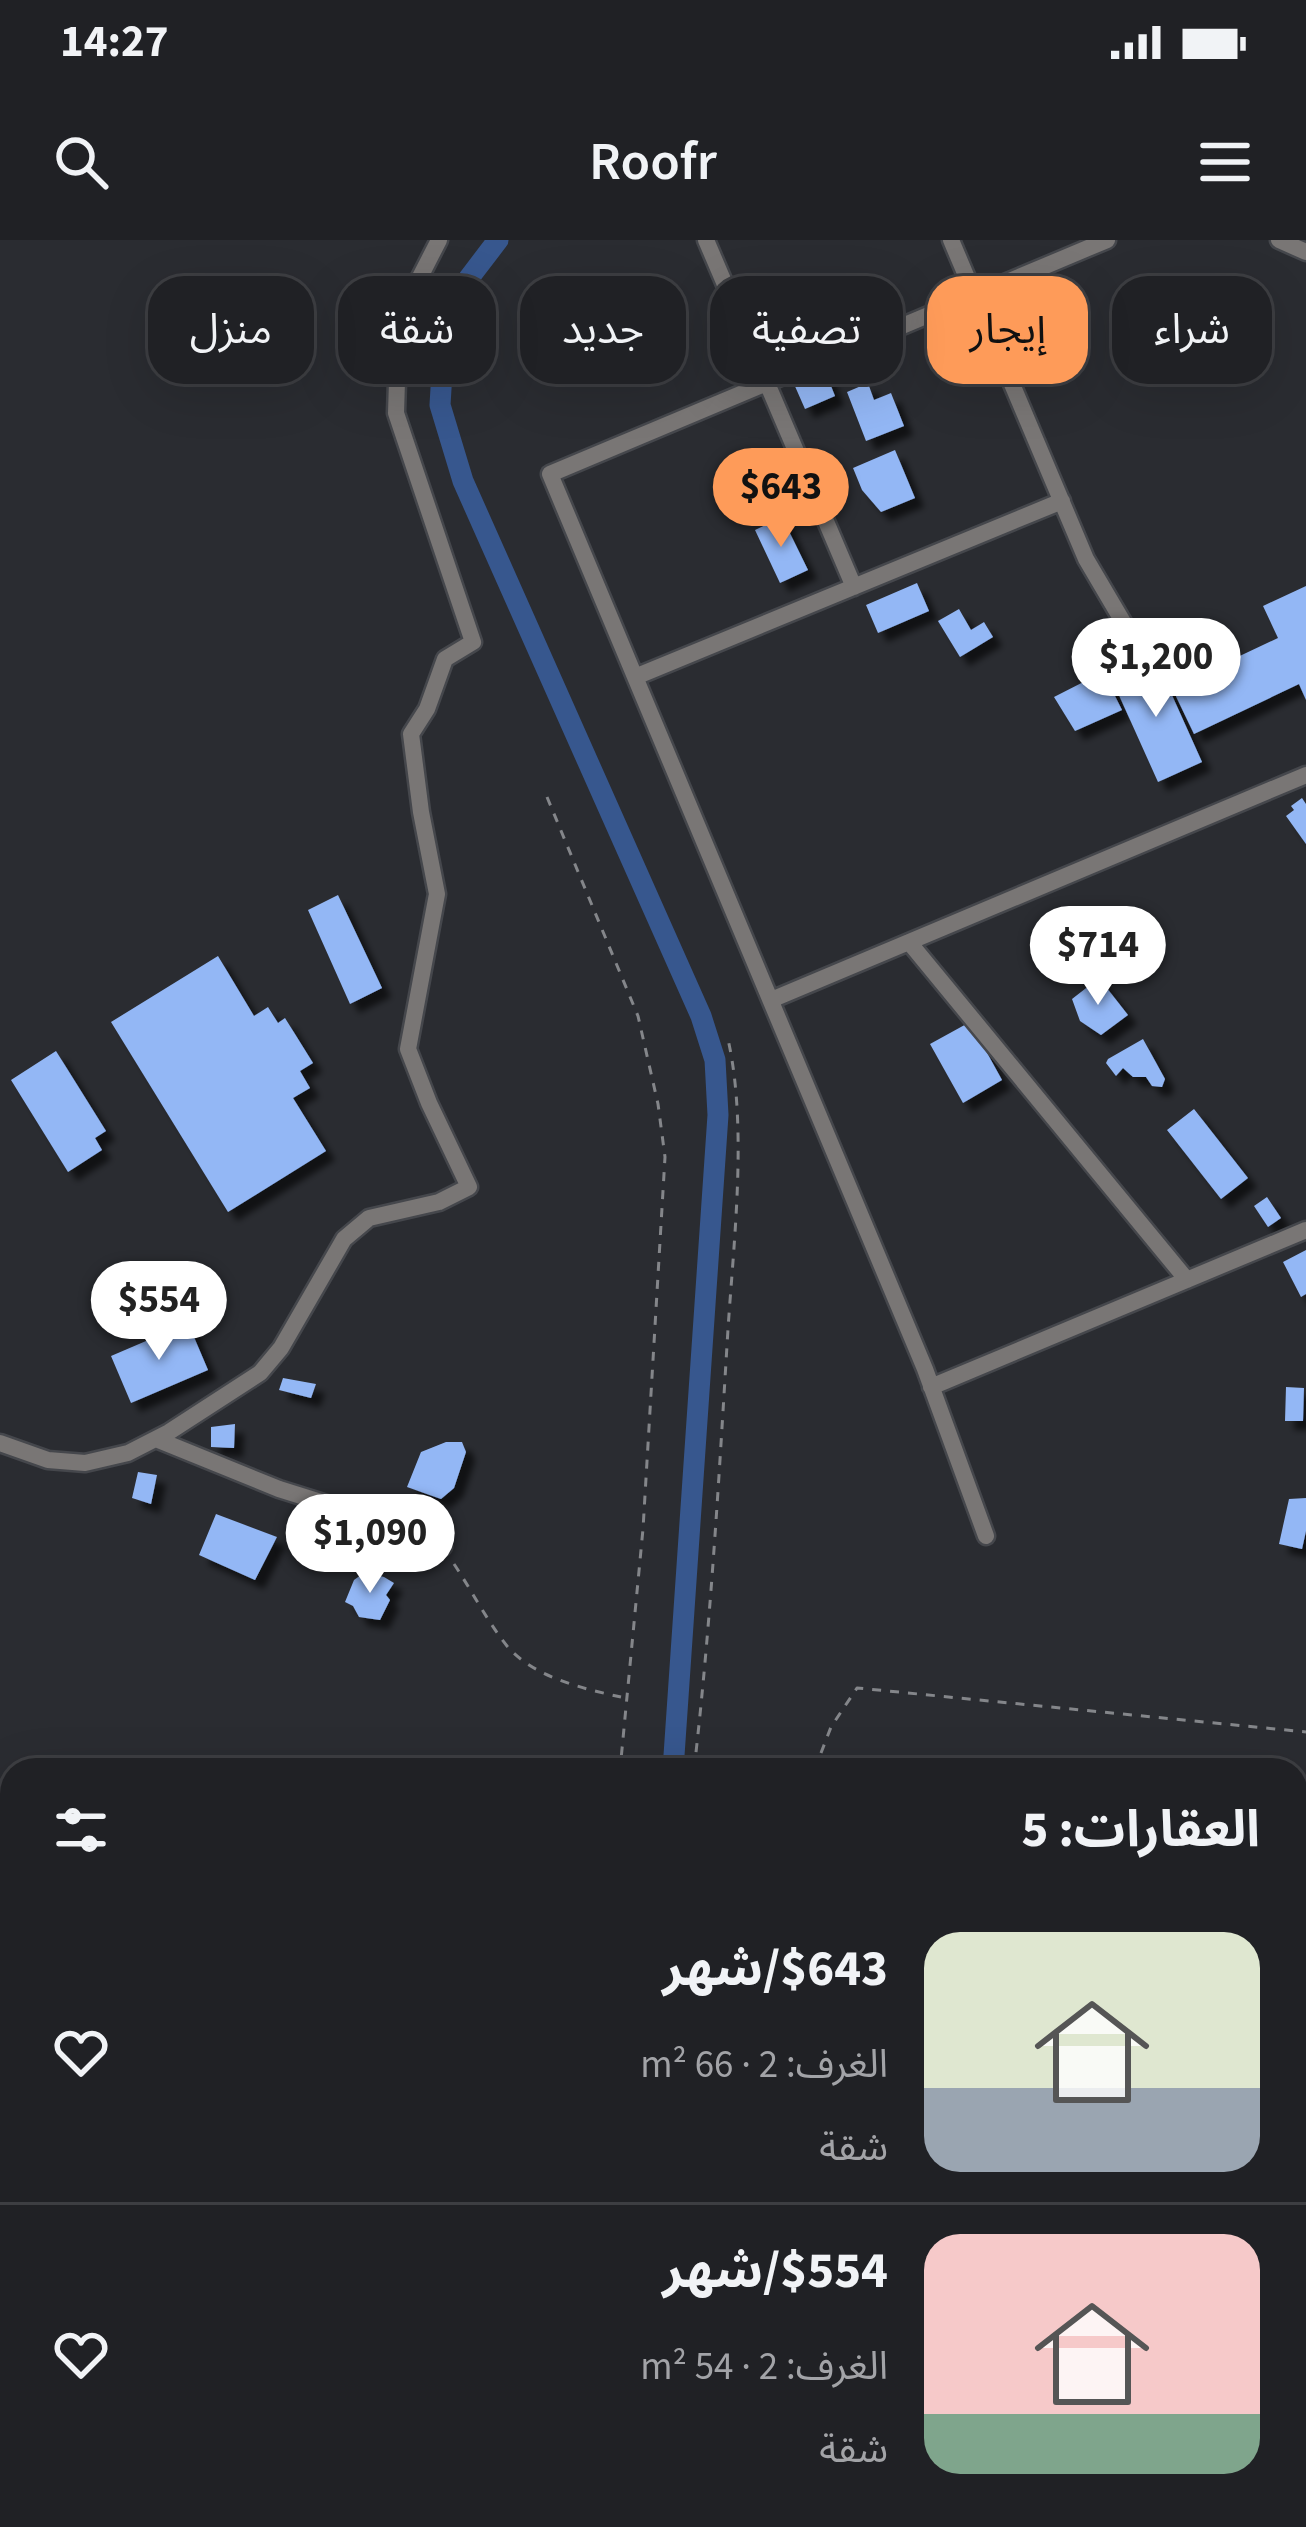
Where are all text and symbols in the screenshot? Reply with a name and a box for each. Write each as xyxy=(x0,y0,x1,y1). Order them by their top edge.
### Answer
text: 14:27 xyxy=(60,10,169,74)
text: Roofr xyxy=(589,124,717,201)
icon: search xyxy=(48,129,114,195)
icon: menu xyxy=(1192,129,1258,195)
chip: منزل xyxy=(148,276,314,384)
chip: شقة xyxy=(338,276,496,384)
chip: جديد xyxy=(520,276,686,384)
chip: تصفية xyxy=(710,276,903,384)
chip: إيجار xyxy=(927,276,1088,384)
chip: شراء xyxy=(1112,276,1272,384)
pin: $643 xyxy=(710,448,852,550)
text: $643 xyxy=(740,459,822,515)
pin: $1,200 xyxy=(1058,618,1254,720)
text: $1,200 xyxy=(1099,629,1213,685)
pin: $714 xyxy=(1027,906,1169,1008)
text: $714 xyxy=(1057,917,1139,973)
pin: $554 xyxy=(88,1261,230,1363)
text: $554 xyxy=(118,1272,200,1328)
pin: $1,090 xyxy=(272,1494,468,1596)
text: $1,090 xyxy=(313,1505,427,1561)
text: العقارات: 5 xyxy=(1021,1794,1260,1866)
icon: filters xyxy=(48,1797,114,1863)
text: $643/شهر xyxy=(662,1933,888,2005)
icon: home xyxy=(1020,1980,1164,2124)
icon: heart xyxy=(48,2019,114,2085)
text: الغرف: 2 · 66 m² xyxy=(640,2037,888,2093)
text: شقة xyxy=(819,2120,888,2176)
text: $554/شهر xyxy=(662,2235,888,2307)
icon: home xyxy=(1020,2282,1164,2426)
icon: heart xyxy=(48,2321,114,2387)
text: الغرف: 2 · 54 m² xyxy=(640,2339,888,2395)
text: شقة xyxy=(819,2422,888,2478)

